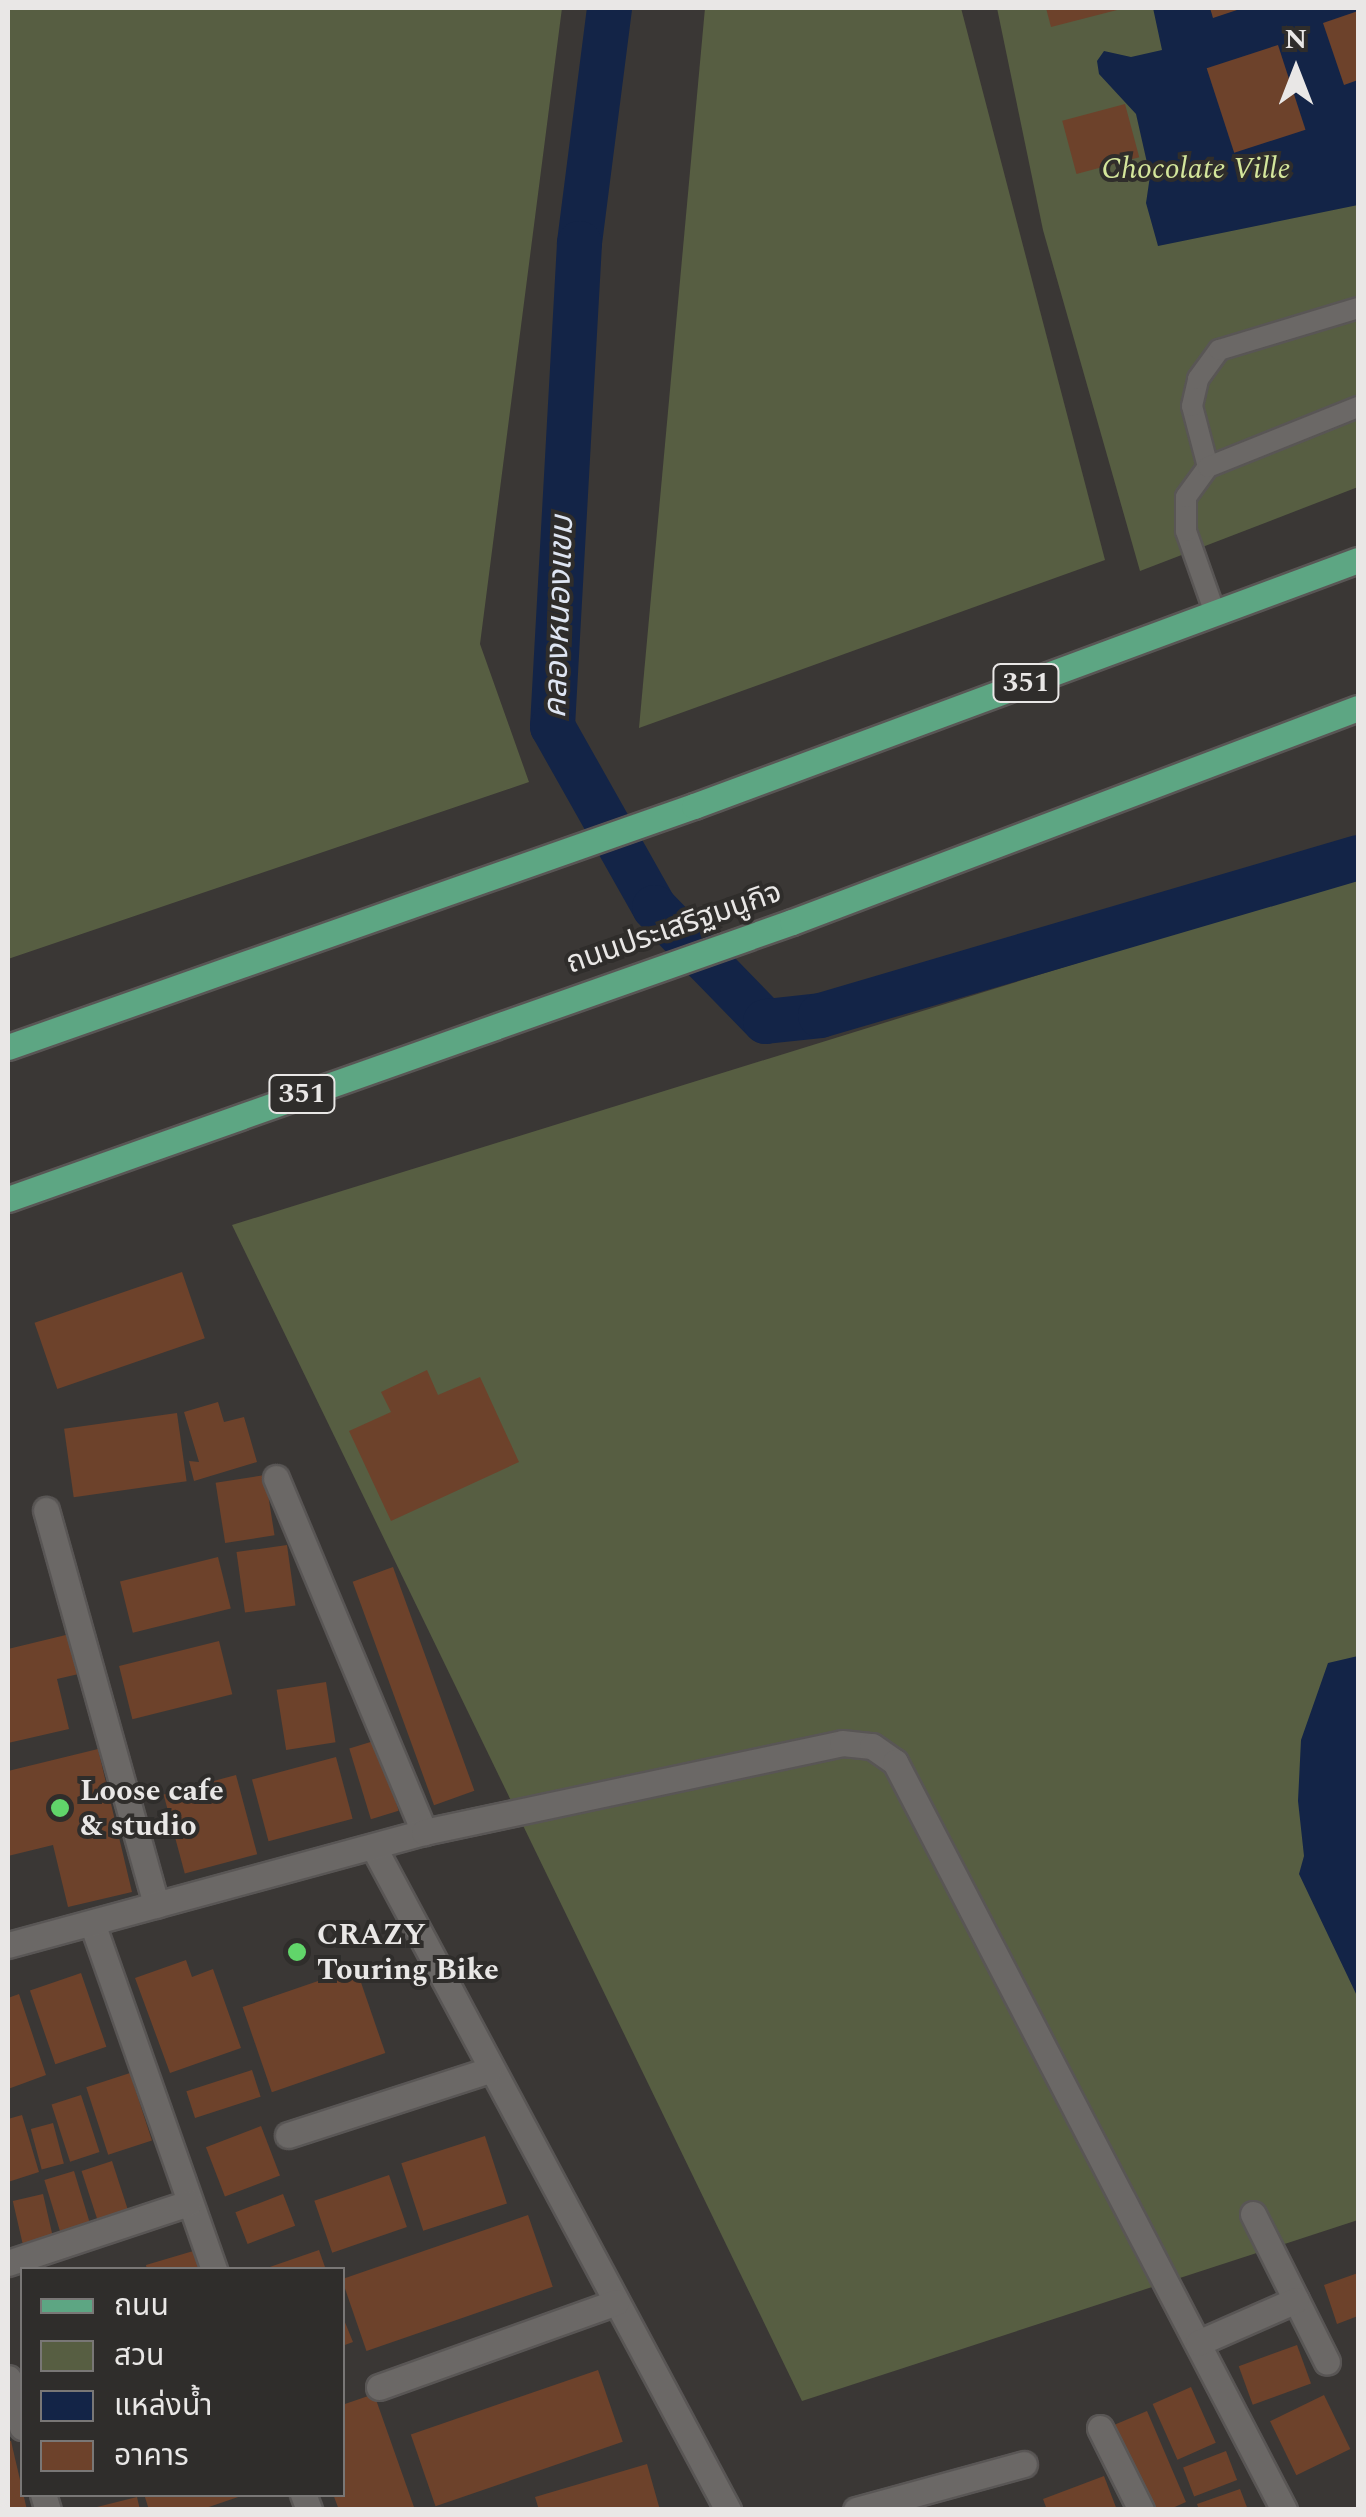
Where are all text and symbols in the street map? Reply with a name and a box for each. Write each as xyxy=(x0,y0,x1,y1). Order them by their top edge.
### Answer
text: N xyxy=(1285,18,1307,61)
north arrow xyxy=(1246,20,1346,120)
park label: Chocolate Ville xyxy=(1102,151,1290,187)
water label: คลองหนองแขม xyxy=(537,515,583,719)
road number: 351 xyxy=(991,660,1061,706)
street label: ถนนประเสริฐมนูกิจ xyxy=(562,874,786,982)
road number: 351 xyxy=(267,1071,337,1117)
place label: Loose cafe & studio xyxy=(80,1773,224,1844)
marker: Loose cafe & studio xyxy=(49,1797,71,1819)
place label: CRAZY Touring Bike xyxy=(317,1917,499,1988)
marker: CRAZY Touring Bike xyxy=(286,1941,308,1963)
legend xyxy=(20,2267,345,2497)
text: ถนน xyxy=(114,2283,169,2329)
text: สวน xyxy=(114,2333,164,2379)
text: แหล่งน้ำ xyxy=(114,2383,212,2429)
text: อาคาร xyxy=(114,2433,189,2479)

